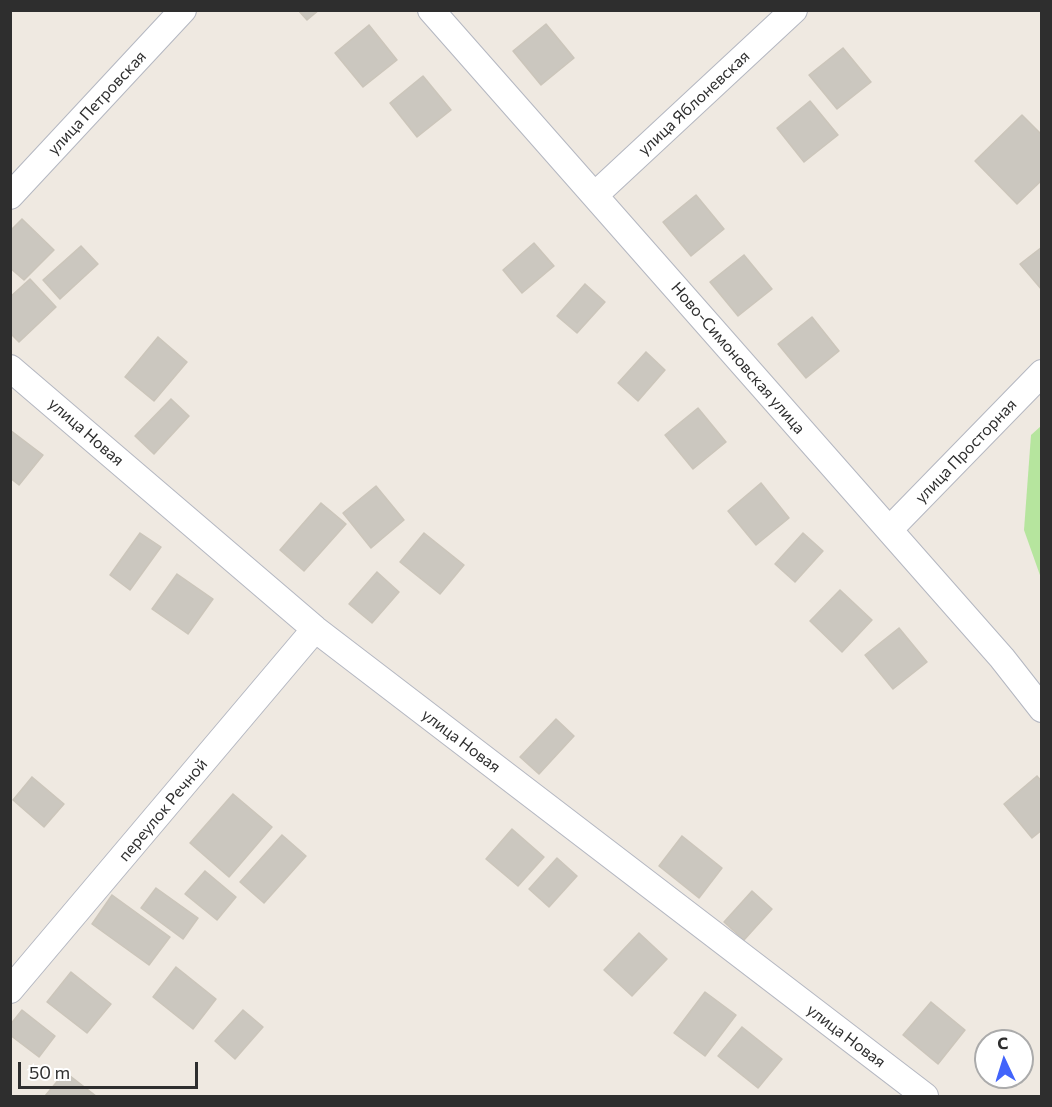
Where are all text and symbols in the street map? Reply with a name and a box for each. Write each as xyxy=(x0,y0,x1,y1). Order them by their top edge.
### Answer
street label: улица Яблоневская xyxy=(634,46,754,160)
street label: улица Петровская xyxy=(44,47,150,159)
street label: Ново-Симоновская улица xyxy=(667,278,809,438)
street label: улица Новая xyxy=(44,394,128,470)
street label: улица Просторная xyxy=(911,395,1021,507)
street label: улица Новая xyxy=(418,705,504,777)
street label: переулок Речной xyxy=(115,755,211,865)
street label: улица Новая xyxy=(803,1000,889,1072)
north arrow xyxy=(974,1029,1034,1089)
text: С xyxy=(997,1033,1009,1052)
scale bar xyxy=(21,1050,201,1088)
text: 50 m xyxy=(29,1061,70,1083)

